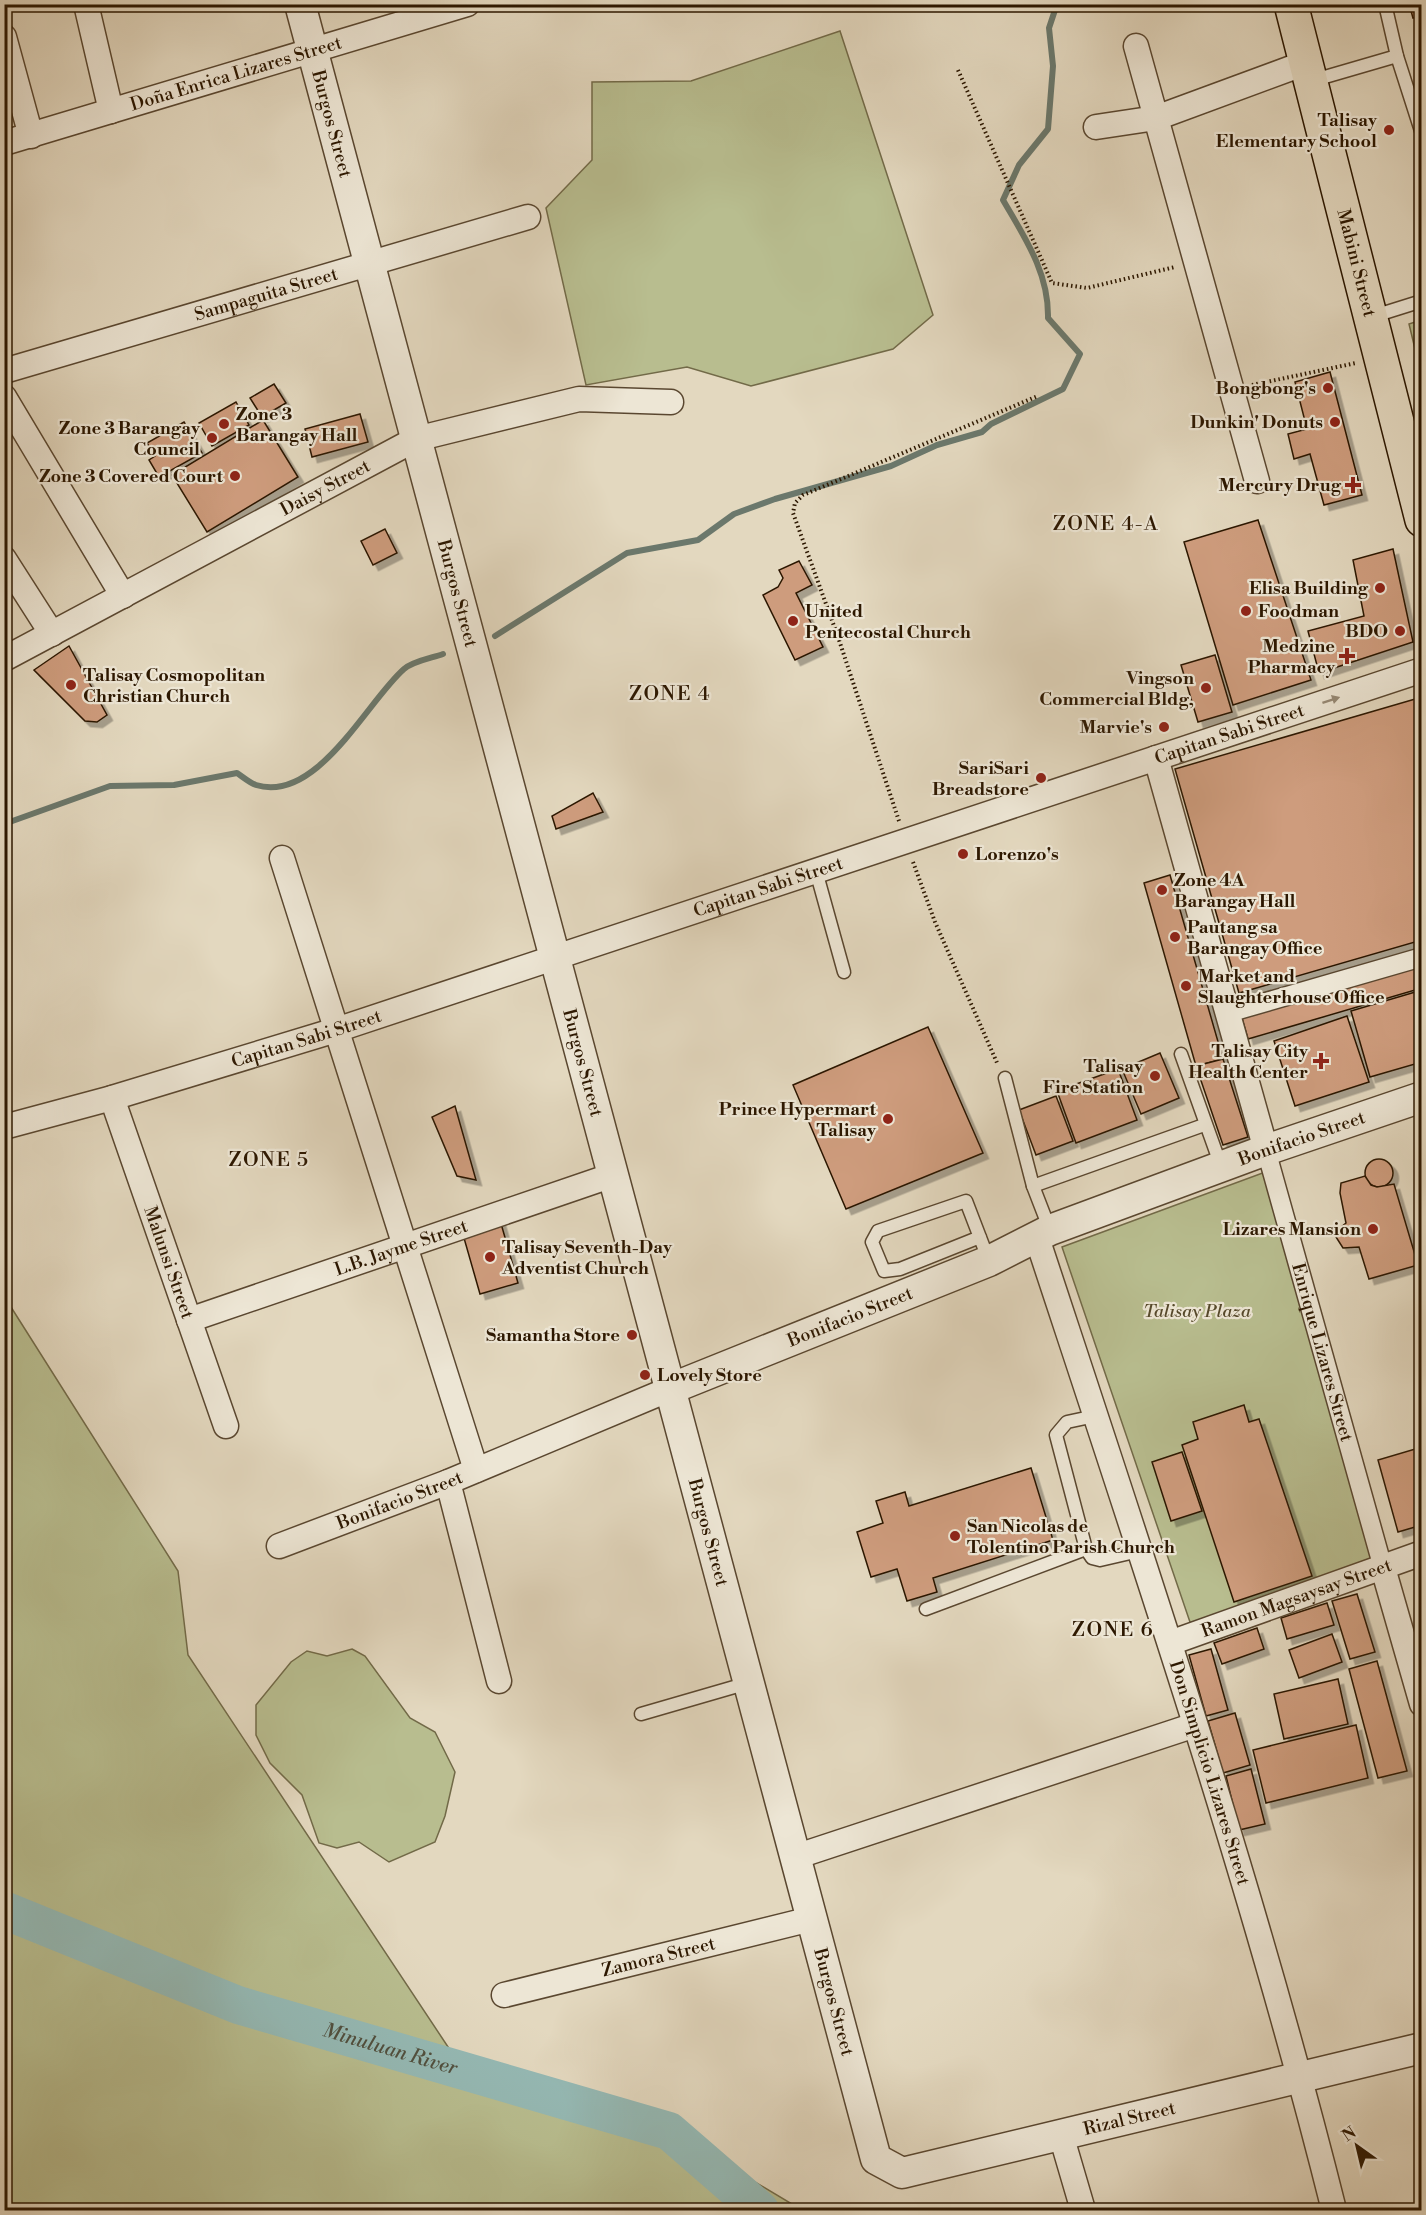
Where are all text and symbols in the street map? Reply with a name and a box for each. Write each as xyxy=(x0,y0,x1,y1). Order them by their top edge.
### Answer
street label: Doña Enrica Lizares Street xyxy=(127,31,345,116)
street label: Burgos Street xyxy=(306,66,358,181)
place label: Talisay Elementary School xyxy=(1216,109,1378,153)
marker: Talisay Elementary School xyxy=(1382,123,1396,137)
street label: Mabini Street xyxy=(1332,206,1382,320)
street label: Sampaguita Street xyxy=(191,262,341,326)
place label: Bongbong's xyxy=(1215,377,1316,400)
marker: Bongbong's xyxy=(1321,381,1335,395)
place label: Zone 3 Barangay Hall xyxy=(236,403,358,447)
place label: Dunkin' Donuts xyxy=(1190,411,1323,434)
marker: Dunkin' Donuts xyxy=(1328,415,1342,429)
place label: Zone 3 Barangay Council xyxy=(59,417,201,461)
marker: Zone 3 Barangay Hall xyxy=(217,417,231,431)
marker: Zone 3 Barangay Council xyxy=(205,431,219,445)
street label: Daisy Street xyxy=(276,454,375,521)
place label: Zone 3 Covered Court xyxy=(39,465,224,488)
marker: Zone 3 Covered Court xyxy=(228,469,242,483)
place label: Mercury Drug xyxy=(1219,474,1342,497)
marker: Mercury Drug xyxy=(1346,478,1360,492)
district label: ZONE 4-A xyxy=(1053,512,1159,537)
street label: Burgos Street xyxy=(432,536,483,650)
place label: Elisa Building xyxy=(1249,577,1369,600)
marker: Elisa Building xyxy=(1373,581,1387,595)
place label: United Pentecostal Church xyxy=(805,600,971,644)
place label: Foodman xyxy=(1258,600,1339,623)
marker: Foodman xyxy=(1239,604,1253,618)
marker: United Pentecostal Church xyxy=(786,614,800,628)
place label: BDO xyxy=(1345,620,1388,643)
marker: BDO xyxy=(1393,624,1407,638)
place label: Medzine Pharmacy xyxy=(1248,635,1336,679)
marker: Medzine Pharmacy xyxy=(1340,649,1354,663)
place label: Talisay Cosmopolitan Christian Church xyxy=(83,664,265,708)
place label: Vingson Commercial Bldg, xyxy=(1039,667,1194,711)
marker: Talisay Cosmopolitan Christian Church xyxy=(64,678,78,692)
marker: Vingson Commercial Bldg, xyxy=(1199,681,1213,695)
district label: ZONE 4 xyxy=(629,682,711,707)
one-way arrow xyxy=(1322,695,1340,704)
street label: Capitan Sabi Street xyxy=(1152,698,1308,769)
place label: Marvie's xyxy=(1079,716,1152,739)
marker: Marvie's xyxy=(1157,720,1171,734)
place label: SariSari Breadstore xyxy=(932,757,1029,801)
marker: SariSari Breadstore xyxy=(1034,771,1048,785)
place label: Lorenzo's xyxy=(975,843,1059,866)
marker: Lorenzo's xyxy=(956,847,970,861)
street label: Capitan Sabi Street xyxy=(690,851,846,922)
place label: Zone 4A Barangay Hall xyxy=(1174,869,1296,913)
marker: Zone 4A Barangay Hall xyxy=(1155,883,1169,897)
place label: Pautang sa Barangay Office xyxy=(1187,916,1323,960)
marker: Pautang sa Barangay Office xyxy=(1168,930,1182,944)
place label: Market and Slaughterhouse Office xyxy=(1198,965,1385,1009)
marker: Market and Slaughterhouse Office xyxy=(1179,979,1193,993)
street label: Capitan Sabi Street xyxy=(228,1004,385,1073)
street label: Burgos Street xyxy=(557,1005,609,1120)
place label: Talisay City Health Center xyxy=(1188,1040,1309,1084)
marker: Talisay City Health Center xyxy=(1312,1052,1330,1070)
place label: Talisay Fire Station xyxy=(1043,1055,1144,1099)
marker: Talisay Fire Station xyxy=(1148,1069,1162,1083)
place label: Prince Hypermart Talisay xyxy=(719,1098,877,1142)
street label: Bonifacio Street xyxy=(1234,1105,1369,1171)
marker: Prince Hypermart Talisay xyxy=(881,1112,895,1126)
district label: ZONE 5 xyxy=(228,1148,310,1173)
street label: Malunsi Street xyxy=(139,1203,200,1322)
street label: L.B. Jayme Street xyxy=(331,1214,471,1281)
place label: Lizares Mansion xyxy=(1223,1218,1361,1241)
marker: Lizares Mansion xyxy=(1366,1222,1380,1236)
place label: Talisay Seventh-Day Adventist Church xyxy=(501,1236,673,1280)
marker: Talisay Seventh-Day Adventist Church xyxy=(483,1250,497,1264)
street label: Enrique Lizares Street xyxy=(1287,1260,1359,1445)
street label: Bonifacio Street xyxy=(783,1281,917,1353)
park label: Talisay Plaza xyxy=(1143,1300,1252,1323)
place label: Samantha Store xyxy=(486,1324,620,1347)
marker: Samantha Store xyxy=(625,1328,639,1342)
place label: Lovely Store xyxy=(657,1364,762,1387)
marker: Lovely Store xyxy=(638,1368,652,1382)
street label: Bonifacio Street xyxy=(332,1465,467,1535)
street label: Burgos Street xyxy=(683,1475,734,1589)
place label: San Nicolas de Tolentino Parish Church xyxy=(967,1515,1175,1559)
marker: San Nicolas de Tolentino Parish Church xyxy=(948,1529,962,1543)
street label: Ramon Magsaysay Street xyxy=(1198,1553,1395,1642)
district label: ZONE 6 xyxy=(1072,1618,1154,1643)
street label: Don Simplicio Lizares Street xyxy=(1164,1657,1256,1888)
street label: Zamora Street xyxy=(599,1932,718,1982)
street label: Burgos Street xyxy=(808,1945,860,2059)
water label: Minuluan River xyxy=(320,2018,461,2081)
street label: Rizal Street xyxy=(1081,2096,1178,2141)
north arrow xyxy=(1327,2116,1387,2176)
text: N xyxy=(1338,2122,1360,2146)

